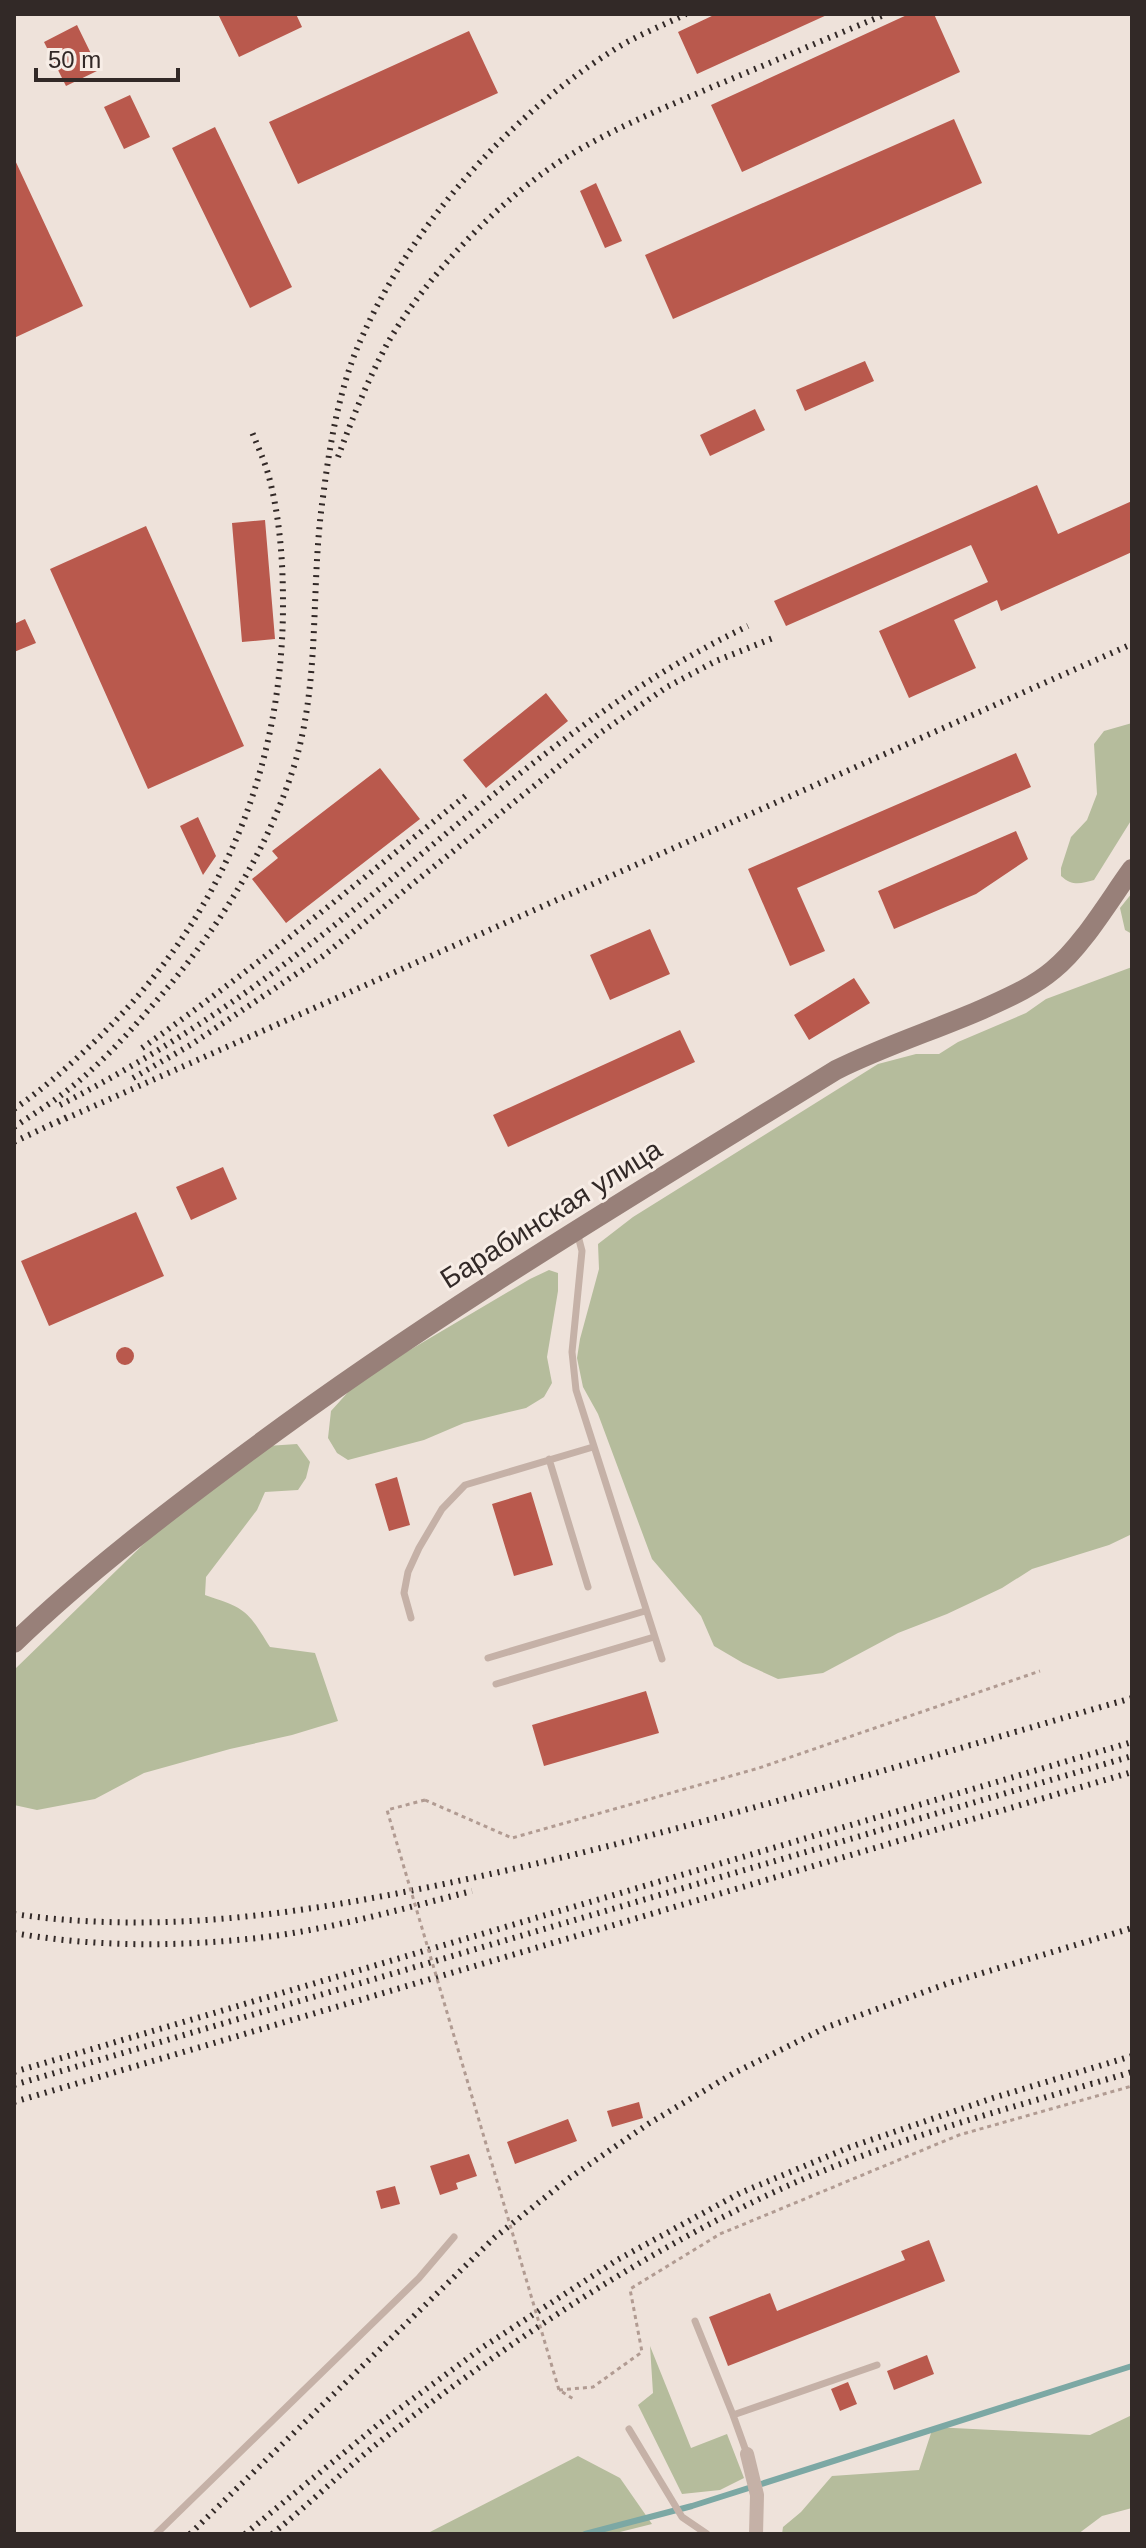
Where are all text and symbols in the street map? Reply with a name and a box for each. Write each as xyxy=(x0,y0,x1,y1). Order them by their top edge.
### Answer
scale bar xyxy=(36,32,178,82)
text: 50 m xyxy=(48,46,101,73)
street label: Барабинская улица xyxy=(435,1133,668,1295)

